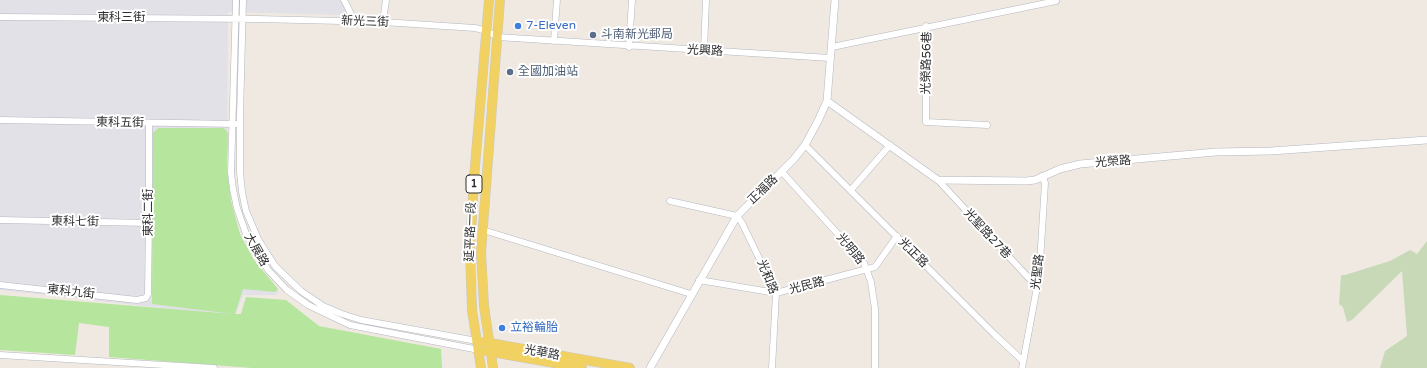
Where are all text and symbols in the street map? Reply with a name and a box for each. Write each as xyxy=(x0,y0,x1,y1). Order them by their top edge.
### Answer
street label: 東科三街 xyxy=(97,11,145,25)
street label: 新光三街 xyxy=(341,14,389,30)
place label: 7-Eleven xyxy=(526,19,576,33)
marker: 7-Eleven xyxy=(513,21,523,31)
place label: 斗南新光郵局 xyxy=(601,28,673,42)
marker: 斗南新光郵局 xyxy=(588,30,598,40)
street label: 光榮路56巷 xyxy=(919,31,935,95)
street label: 光興路 xyxy=(687,43,723,59)
place label: 全國加油站 xyxy=(518,65,578,79)
marker: 全國加油站 xyxy=(505,67,515,77)
street label: 東科五街 xyxy=(96,115,144,131)
street label: 光榮路 xyxy=(1095,154,1131,170)
street label: 正福路 xyxy=(745,172,781,208)
road number: 1 xyxy=(466,175,482,193)
street label: 東科二街 xyxy=(142,189,156,237)
street label: 延平路一段 xyxy=(463,202,479,262)
street label: 光聖路27巷 xyxy=(960,206,1014,262)
street label: 東科七街 xyxy=(51,214,99,230)
street label: 大展路 xyxy=(241,231,271,269)
street label: 光明路 xyxy=(833,231,867,267)
street label: 光正路 xyxy=(895,235,931,271)
street label: 光聖路 xyxy=(1029,253,1047,291)
street label: 光和路 xyxy=(754,258,780,296)
street label: 光民路 xyxy=(788,275,826,297)
street label: 東科九街 xyxy=(46,282,96,302)
place label: 立裕輪胎 xyxy=(510,321,558,335)
marker: 立裕輪胎 xyxy=(497,323,507,333)
street label: 光華路 xyxy=(523,343,561,363)

